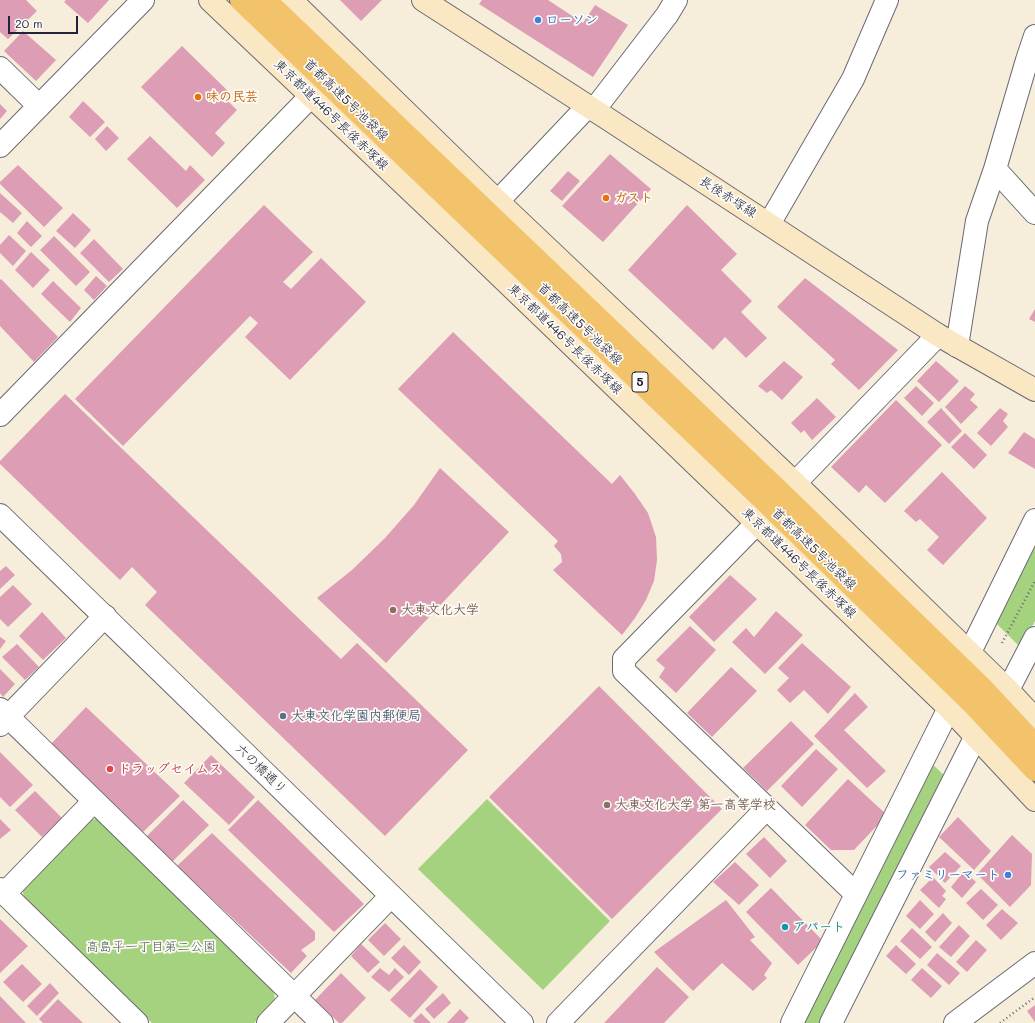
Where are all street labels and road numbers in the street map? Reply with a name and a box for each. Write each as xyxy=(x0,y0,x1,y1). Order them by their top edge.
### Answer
street label: 東京都道446号長後赤塚線 xyxy=(271,56,391,174)
street label: 首都高速5号池袋線 xyxy=(300,56,392,144)
street label: 長後赤塚線 xyxy=(696,173,760,221)
street label: 東京都道446号長後赤塚線 xyxy=(505,280,625,398)
street label: 首都高速5号池袋線 xyxy=(534,280,626,368)
road number: 5 xyxy=(632,372,648,392)
street label: 東京都道446号長後赤塚線 xyxy=(739,504,859,622)
street label: 首都高速5号池袋線 xyxy=(768,505,860,593)
street label: 六の橋通り xyxy=(232,741,290,797)

